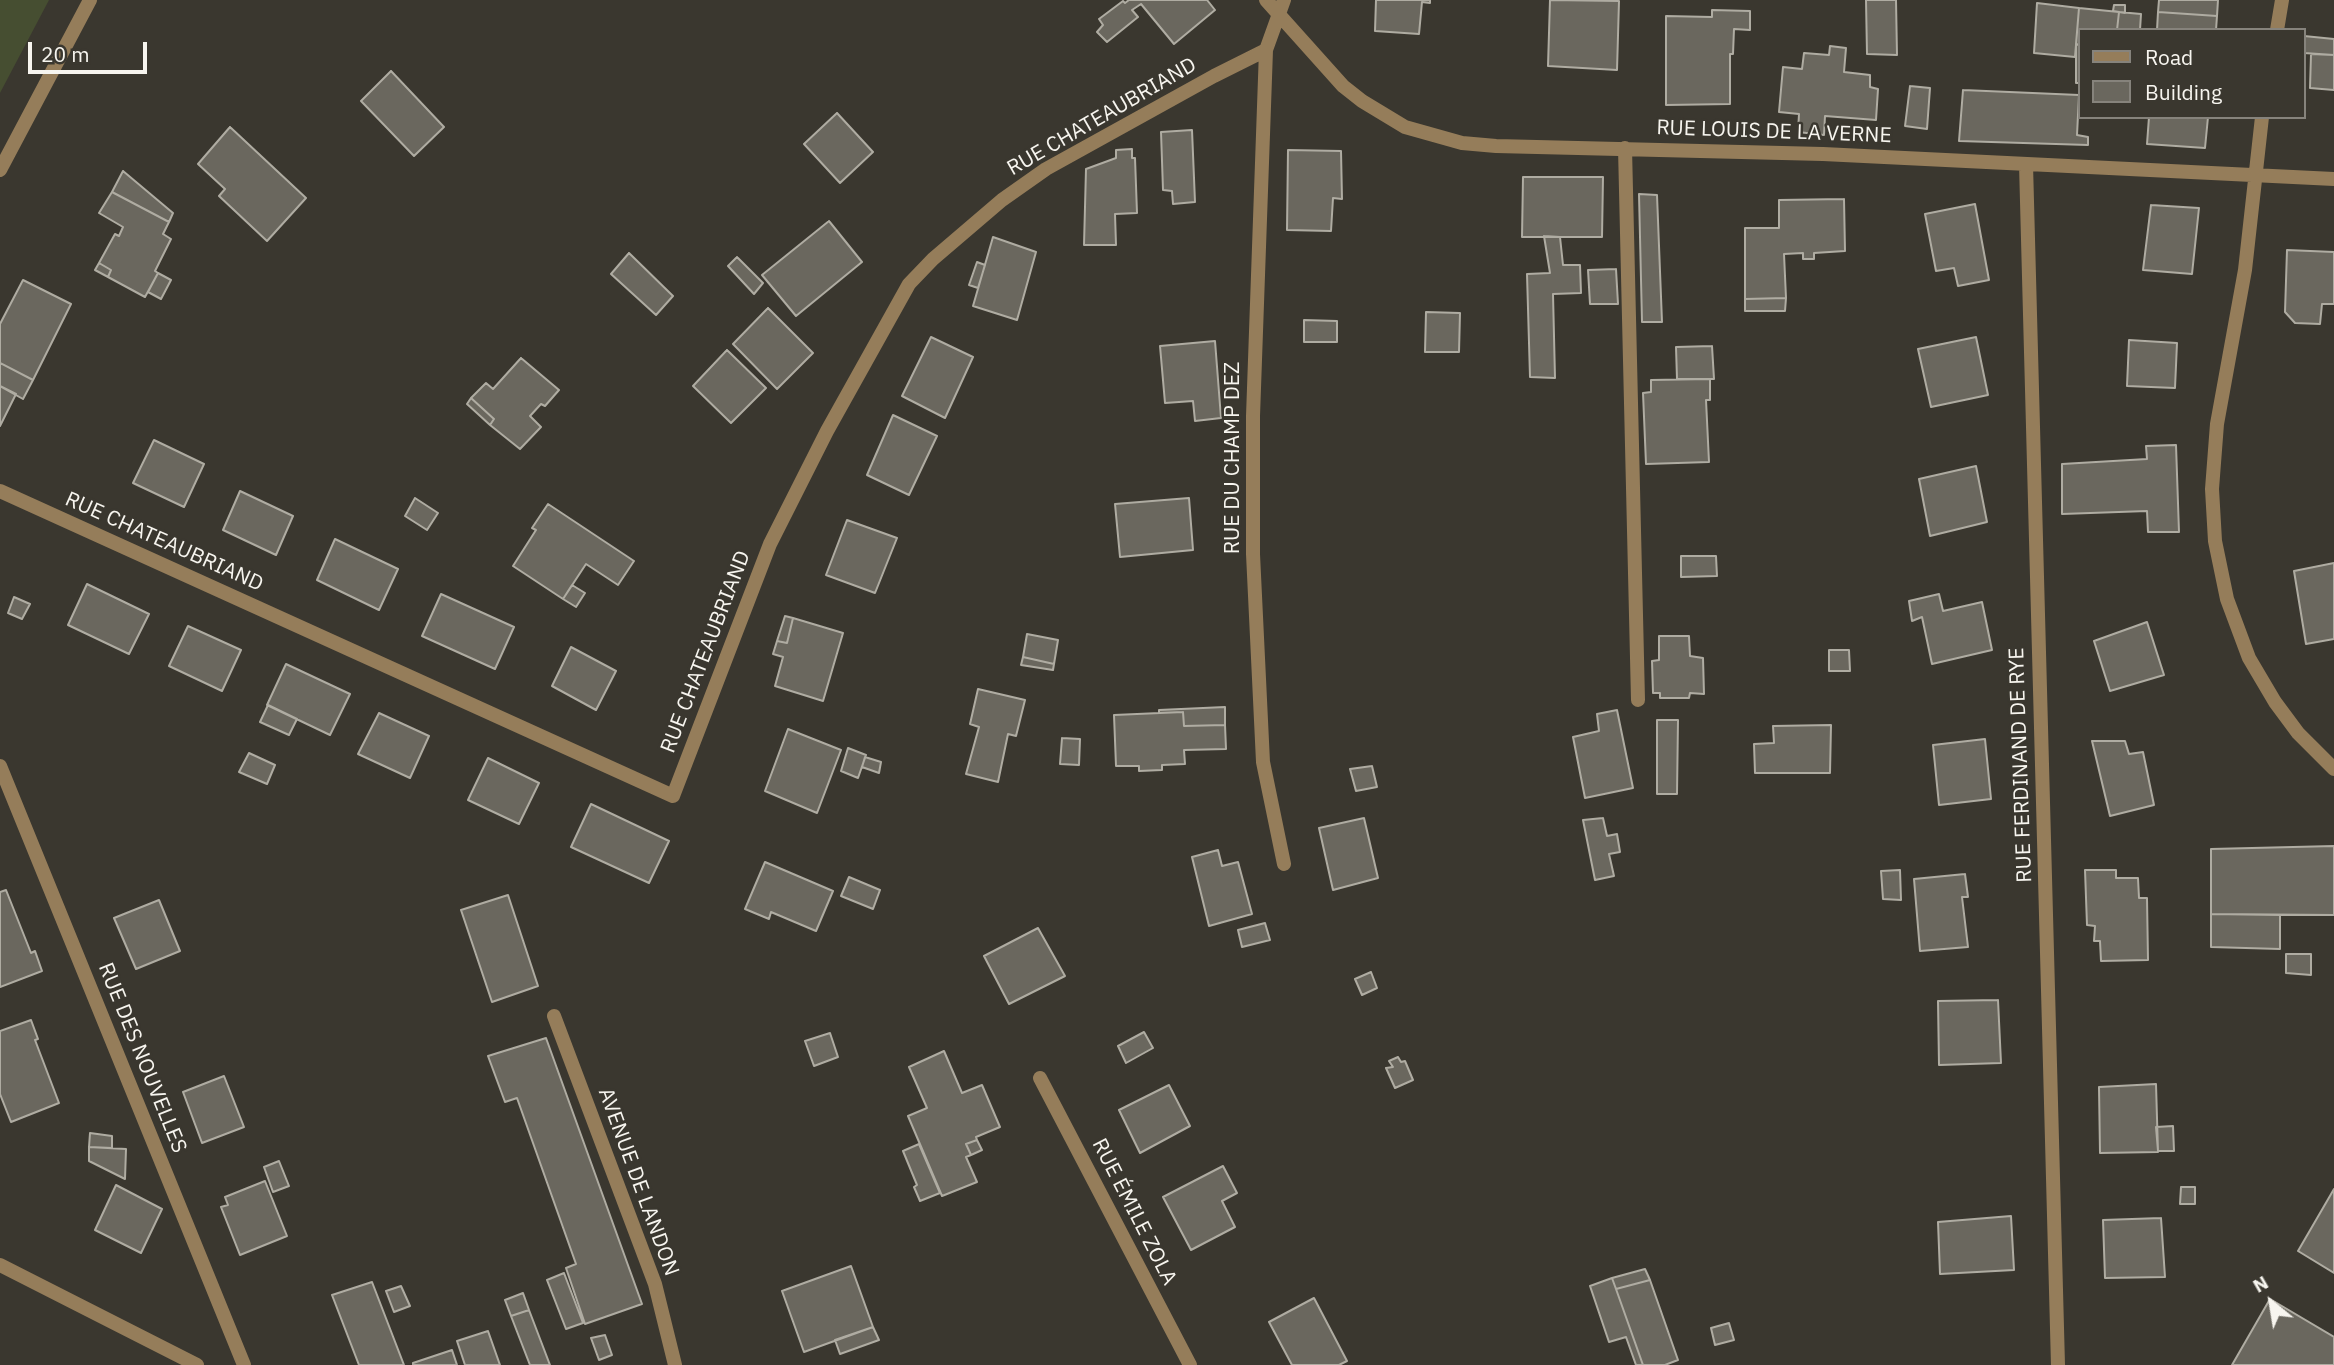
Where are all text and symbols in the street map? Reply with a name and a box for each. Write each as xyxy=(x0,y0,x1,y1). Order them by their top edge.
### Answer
scale bar xyxy=(32,28,150,72)
legend xyxy=(2078,28,2306,119)
text: 20 m xyxy=(41,40,90,68)
text: Road xyxy=(2145,43,2193,71)
street label: RUE CHATEAUBRIAND xyxy=(1003,53,1201,181)
text: Building xyxy=(2145,78,2222,106)
street label: RUE LOUIS DE LA VERNE xyxy=(1656,115,1892,149)
street label: RUE DU CHAMP DEZ xyxy=(1220,362,1246,554)
street label: RUE CHATEAUBRIAND xyxy=(61,487,267,597)
street label: RUE CHATEAUBRIAND xyxy=(656,547,756,757)
street label: RUE FERDINAND DE RYE xyxy=(2004,647,2038,883)
street label: RUE DES NOUVELLES xyxy=(92,959,192,1157)
street label: AVENUE DE LANDON xyxy=(592,1085,684,1279)
street label: RUE ÉMILE ZOLA xyxy=(1086,1134,1182,1290)
north arrow xyxy=(2236,1267,2306,1337)
text: N xyxy=(2249,1270,2272,1298)

